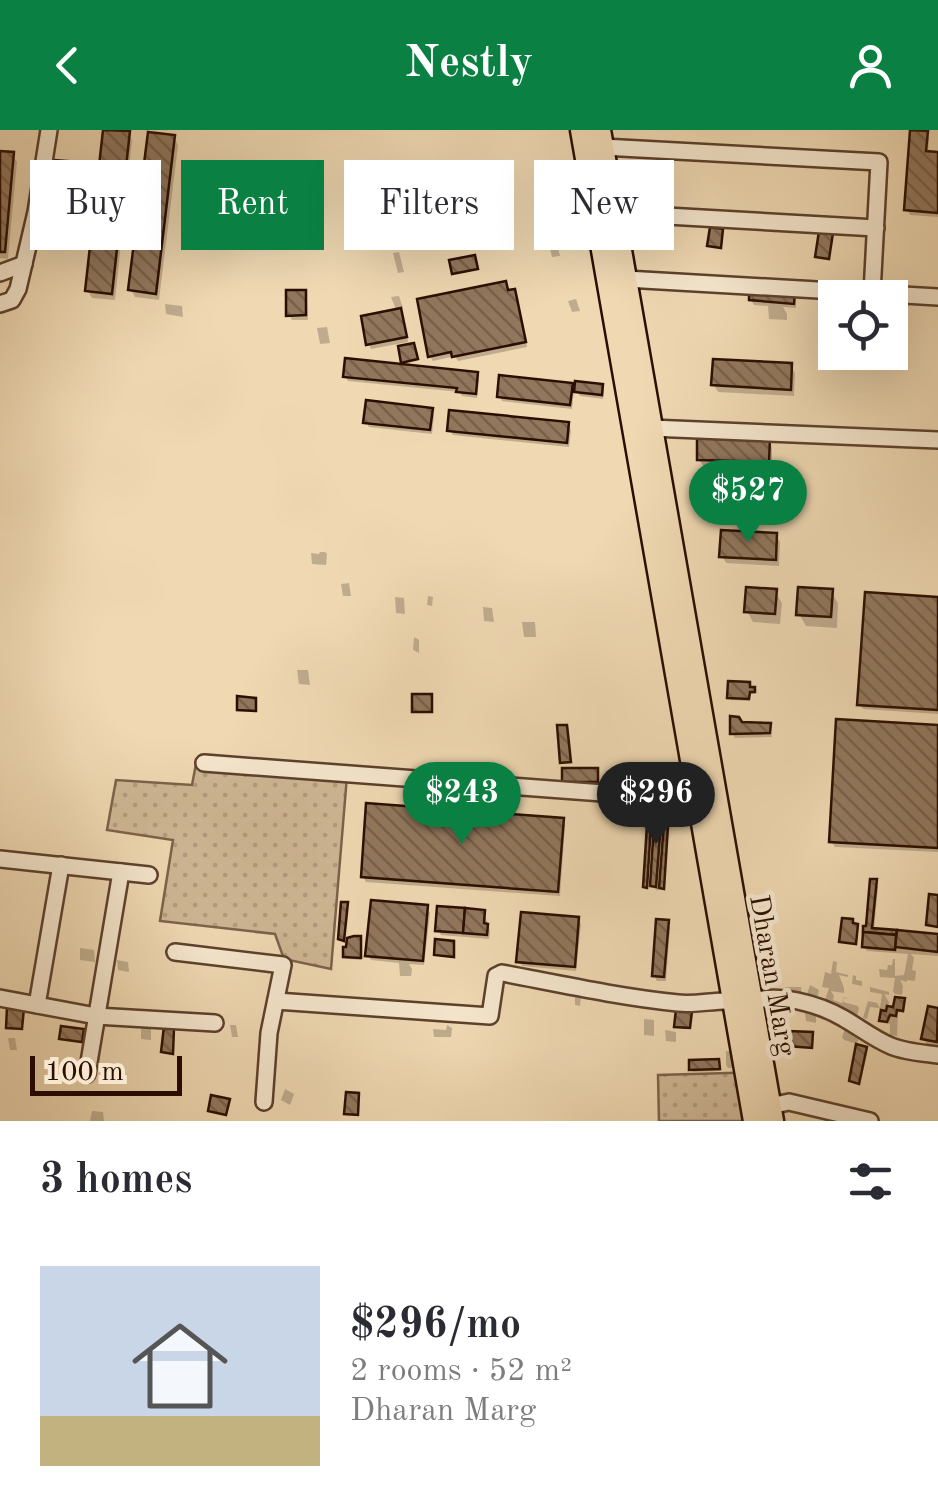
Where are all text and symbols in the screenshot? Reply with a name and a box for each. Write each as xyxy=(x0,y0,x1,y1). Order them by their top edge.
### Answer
icon: back xyxy=(40,38,95,93)
icon: person xyxy=(843,38,898,93)
text: Nestly xyxy=(405,42,533,87)
chip: Buy xyxy=(30,160,161,250)
chip: Rent xyxy=(181,160,324,250)
chip: Filters xyxy=(344,160,514,250)
chip: New xyxy=(534,160,674,250)
map controls xyxy=(818,280,908,370)
button: locate xyxy=(818,280,908,370)
pin: $527 xyxy=(689,460,807,545)
text: $527 xyxy=(711,476,785,508)
pin: $243 xyxy=(403,762,521,847)
pin: $296 xyxy=(597,762,715,847)
text: $243 xyxy=(425,778,499,810)
text: $296 xyxy=(619,778,693,810)
street label: Dharan Marg xyxy=(743,893,799,1058)
scale bar xyxy=(30,1051,182,1096)
text: 100 m xyxy=(45,1059,124,1087)
icon: filters xyxy=(843,1154,898,1209)
text: 3 homes xyxy=(40,1160,192,1202)
text: $296/mo xyxy=(350,1305,521,1347)
icon: home xyxy=(120,1306,240,1426)
text: 2 rooms · 52 m² xyxy=(350,1356,572,1388)
text: Dharan Marg xyxy=(350,1396,536,1428)

